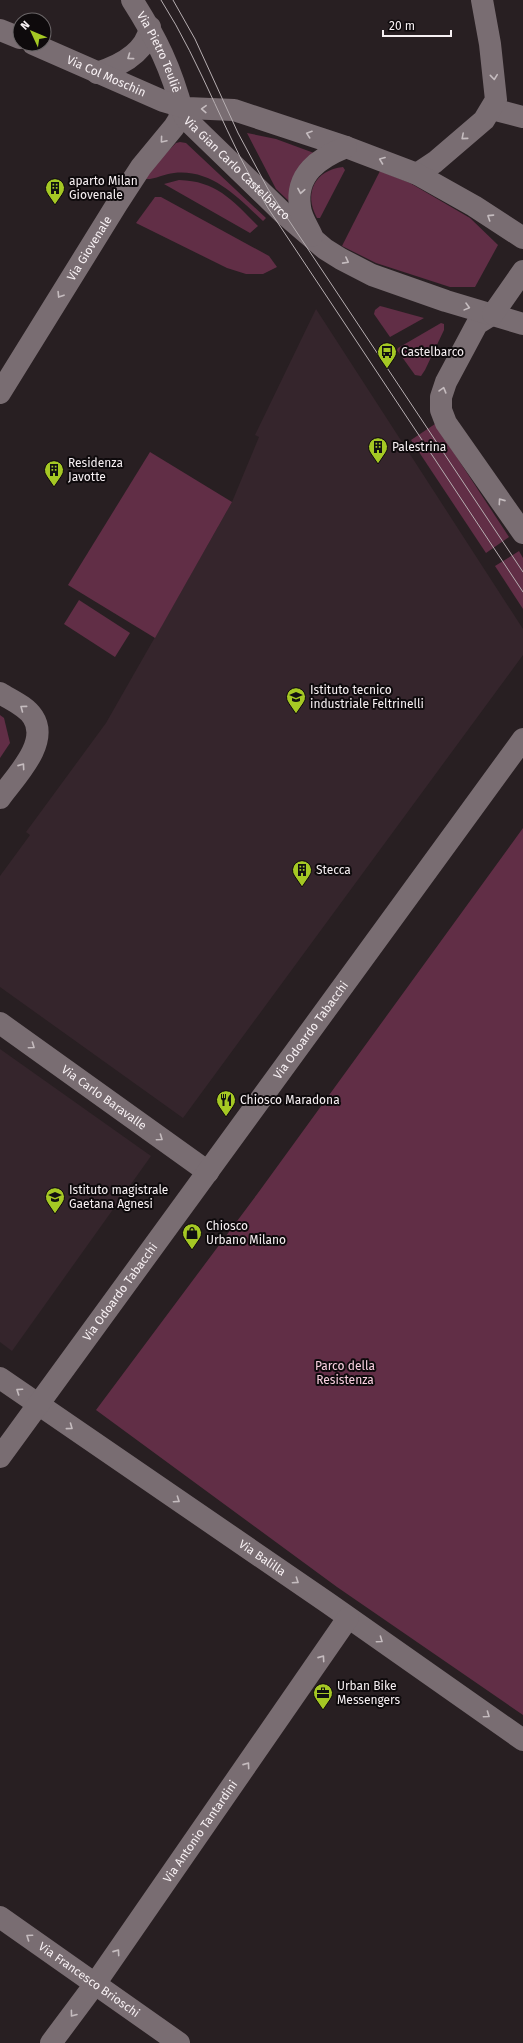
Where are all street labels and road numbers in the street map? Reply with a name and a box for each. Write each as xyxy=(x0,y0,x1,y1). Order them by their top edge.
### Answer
street label: Via Pietro Teuliè xyxy=(134,9,184,94)
street label: Via Col Moschin xyxy=(64,53,148,100)
street label: Via Gian Carlo Castelbarco xyxy=(181,114,293,223)
street label: Via Giovenale xyxy=(64,213,115,283)
street label: Via Odoardo Tabacchi xyxy=(271,979,351,1082)
street label: Via Carlo Baravalle xyxy=(59,1062,149,1133)
street label: Via Odoardo Tabacchi xyxy=(80,1240,160,1344)
street label: Via Balilla xyxy=(236,1537,288,1579)
street label: Via Antonio Tantardini xyxy=(160,1778,241,1885)
street label: Via Francesco Brioschi xyxy=(36,1939,142,2020)

